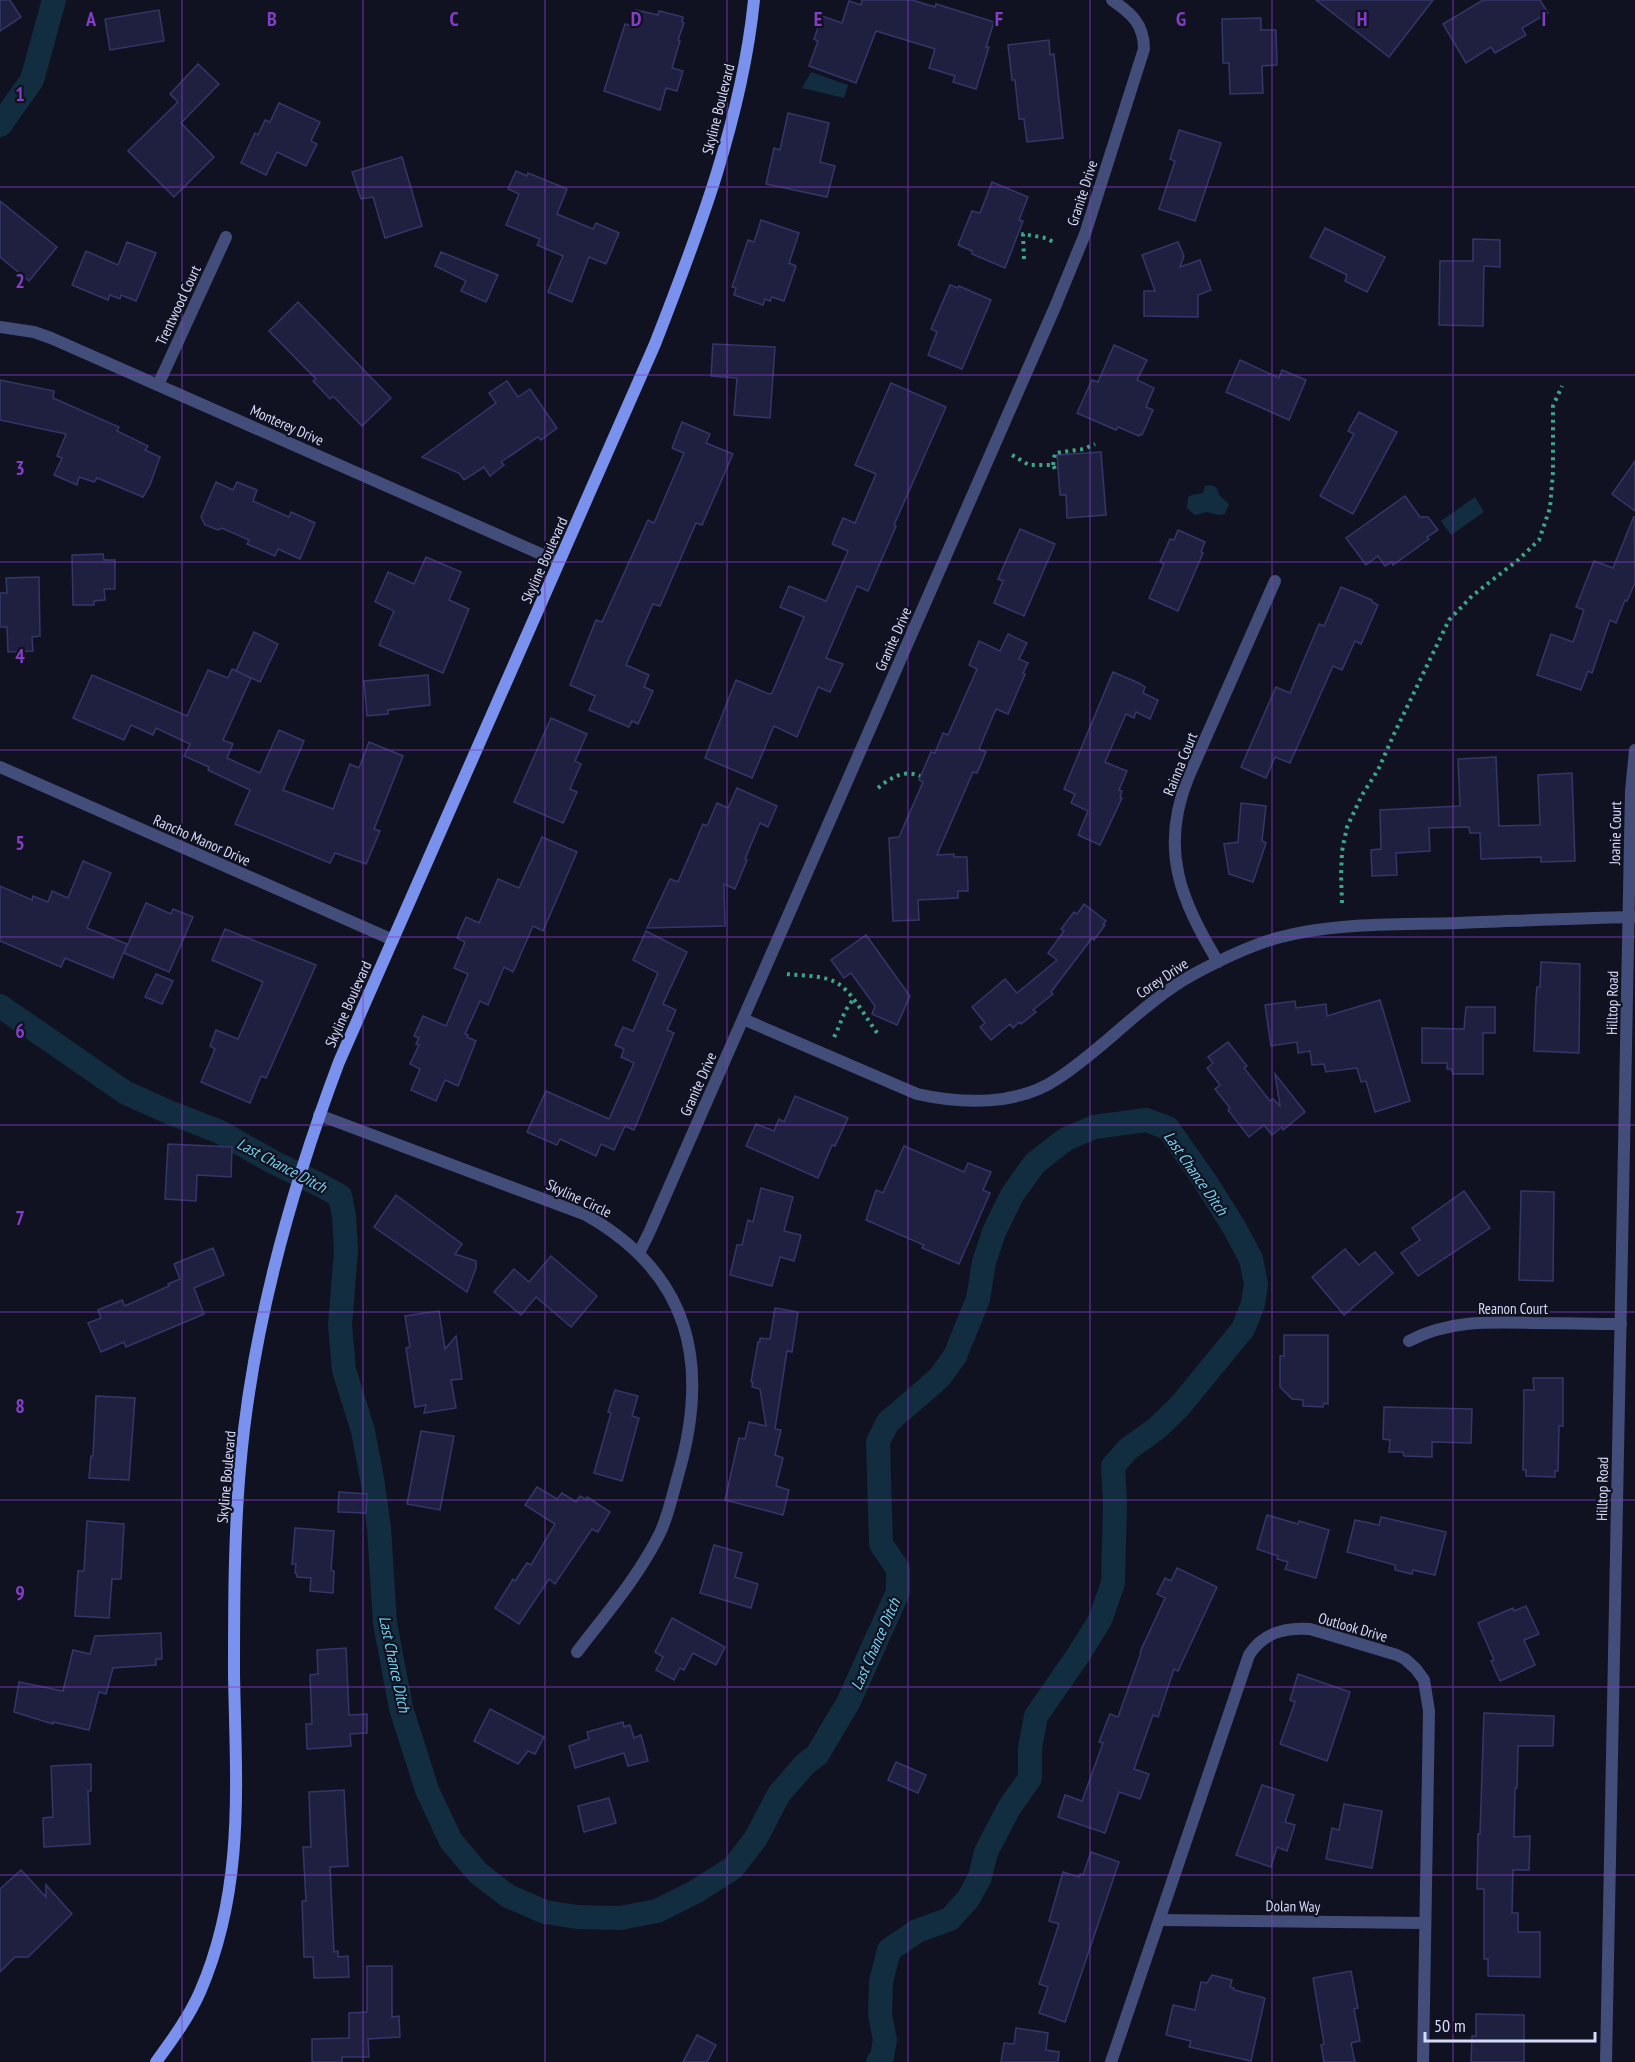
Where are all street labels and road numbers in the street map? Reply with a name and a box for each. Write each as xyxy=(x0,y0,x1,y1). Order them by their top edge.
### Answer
street label: Skyline Boulevard xyxy=(698,62,738,156)
street label: Granite Drive xyxy=(1062,158,1102,228)
street label: Trentwood Court xyxy=(151,262,205,348)
street label: Monterey Drive xyxy=(247,400,327,450)
street label: Skyline Boulevard xyxy=(517,514,571,606)
street label: Granite Drive xyxy=(870,604,916,674)
street label: Rainna Court xyxy=(1159,729,1201,799)
street label: Joanie Court xyxy=(1605,801,1625,866)
street label: Rancho Manor Drive xyxy=(150,810,254,870)
street label: Corey Drive xyxy=(1132,954,1192,1002)
street label: Skyline Boulevard xyxy=(321,958,375,1050)
street label: Hilltop Road xyxy=(1602,971,1622,1035)
street label: Granite Drive xyxy=(675,1049,721,1119)
street label: Skyline Circle xyxy=(543,1175,615,1221)
street label: Reanon Court xyxy=(1478,1299,1548,1318)
street label: Skyline Boulevard xyxy=(213,1430,239,1524)
street label: Hilltop Road xyxy=(1592,1457,1612,1521)
street label: Outlook Drive xyxy=(1316,1608,1390,1646)
street label: Dolan Way xyxy=(1266,1896,1321,1916)

